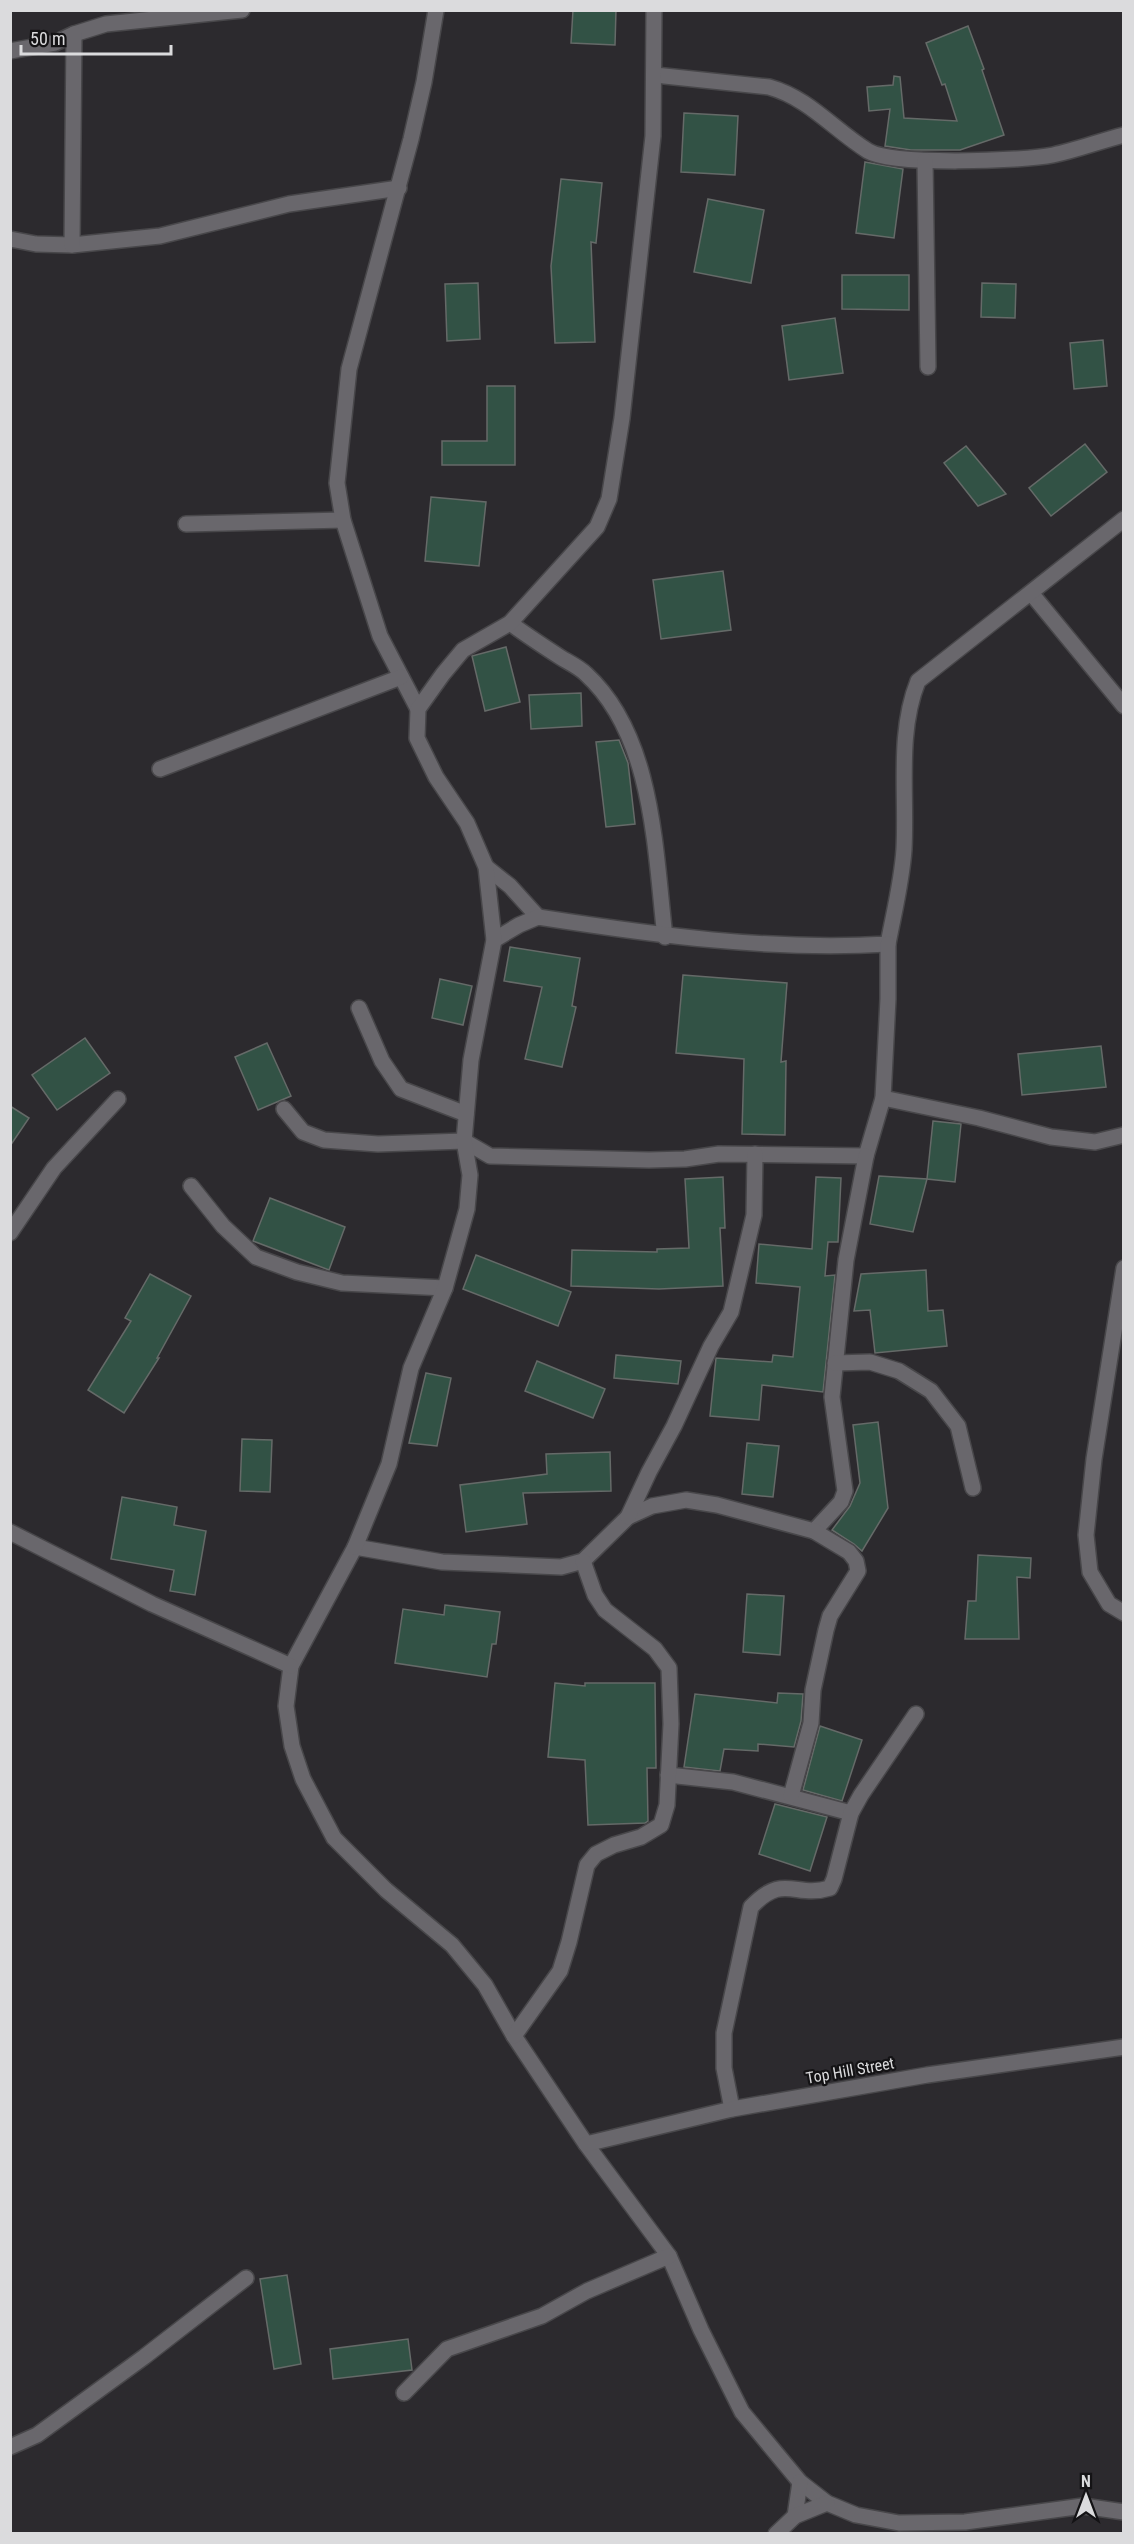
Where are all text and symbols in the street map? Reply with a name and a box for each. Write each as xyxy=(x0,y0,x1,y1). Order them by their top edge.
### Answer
scale bar xyxy=(21,18,171,56)
text: 50 m xyxy=(30,28,65,49)
street label: Top Hill Street xyxy=(804,2053,896,2088)
north arrow xyxy=(1056,2466,1116,2526)
text: N xyxy=(1081,2472,1091,2491)

